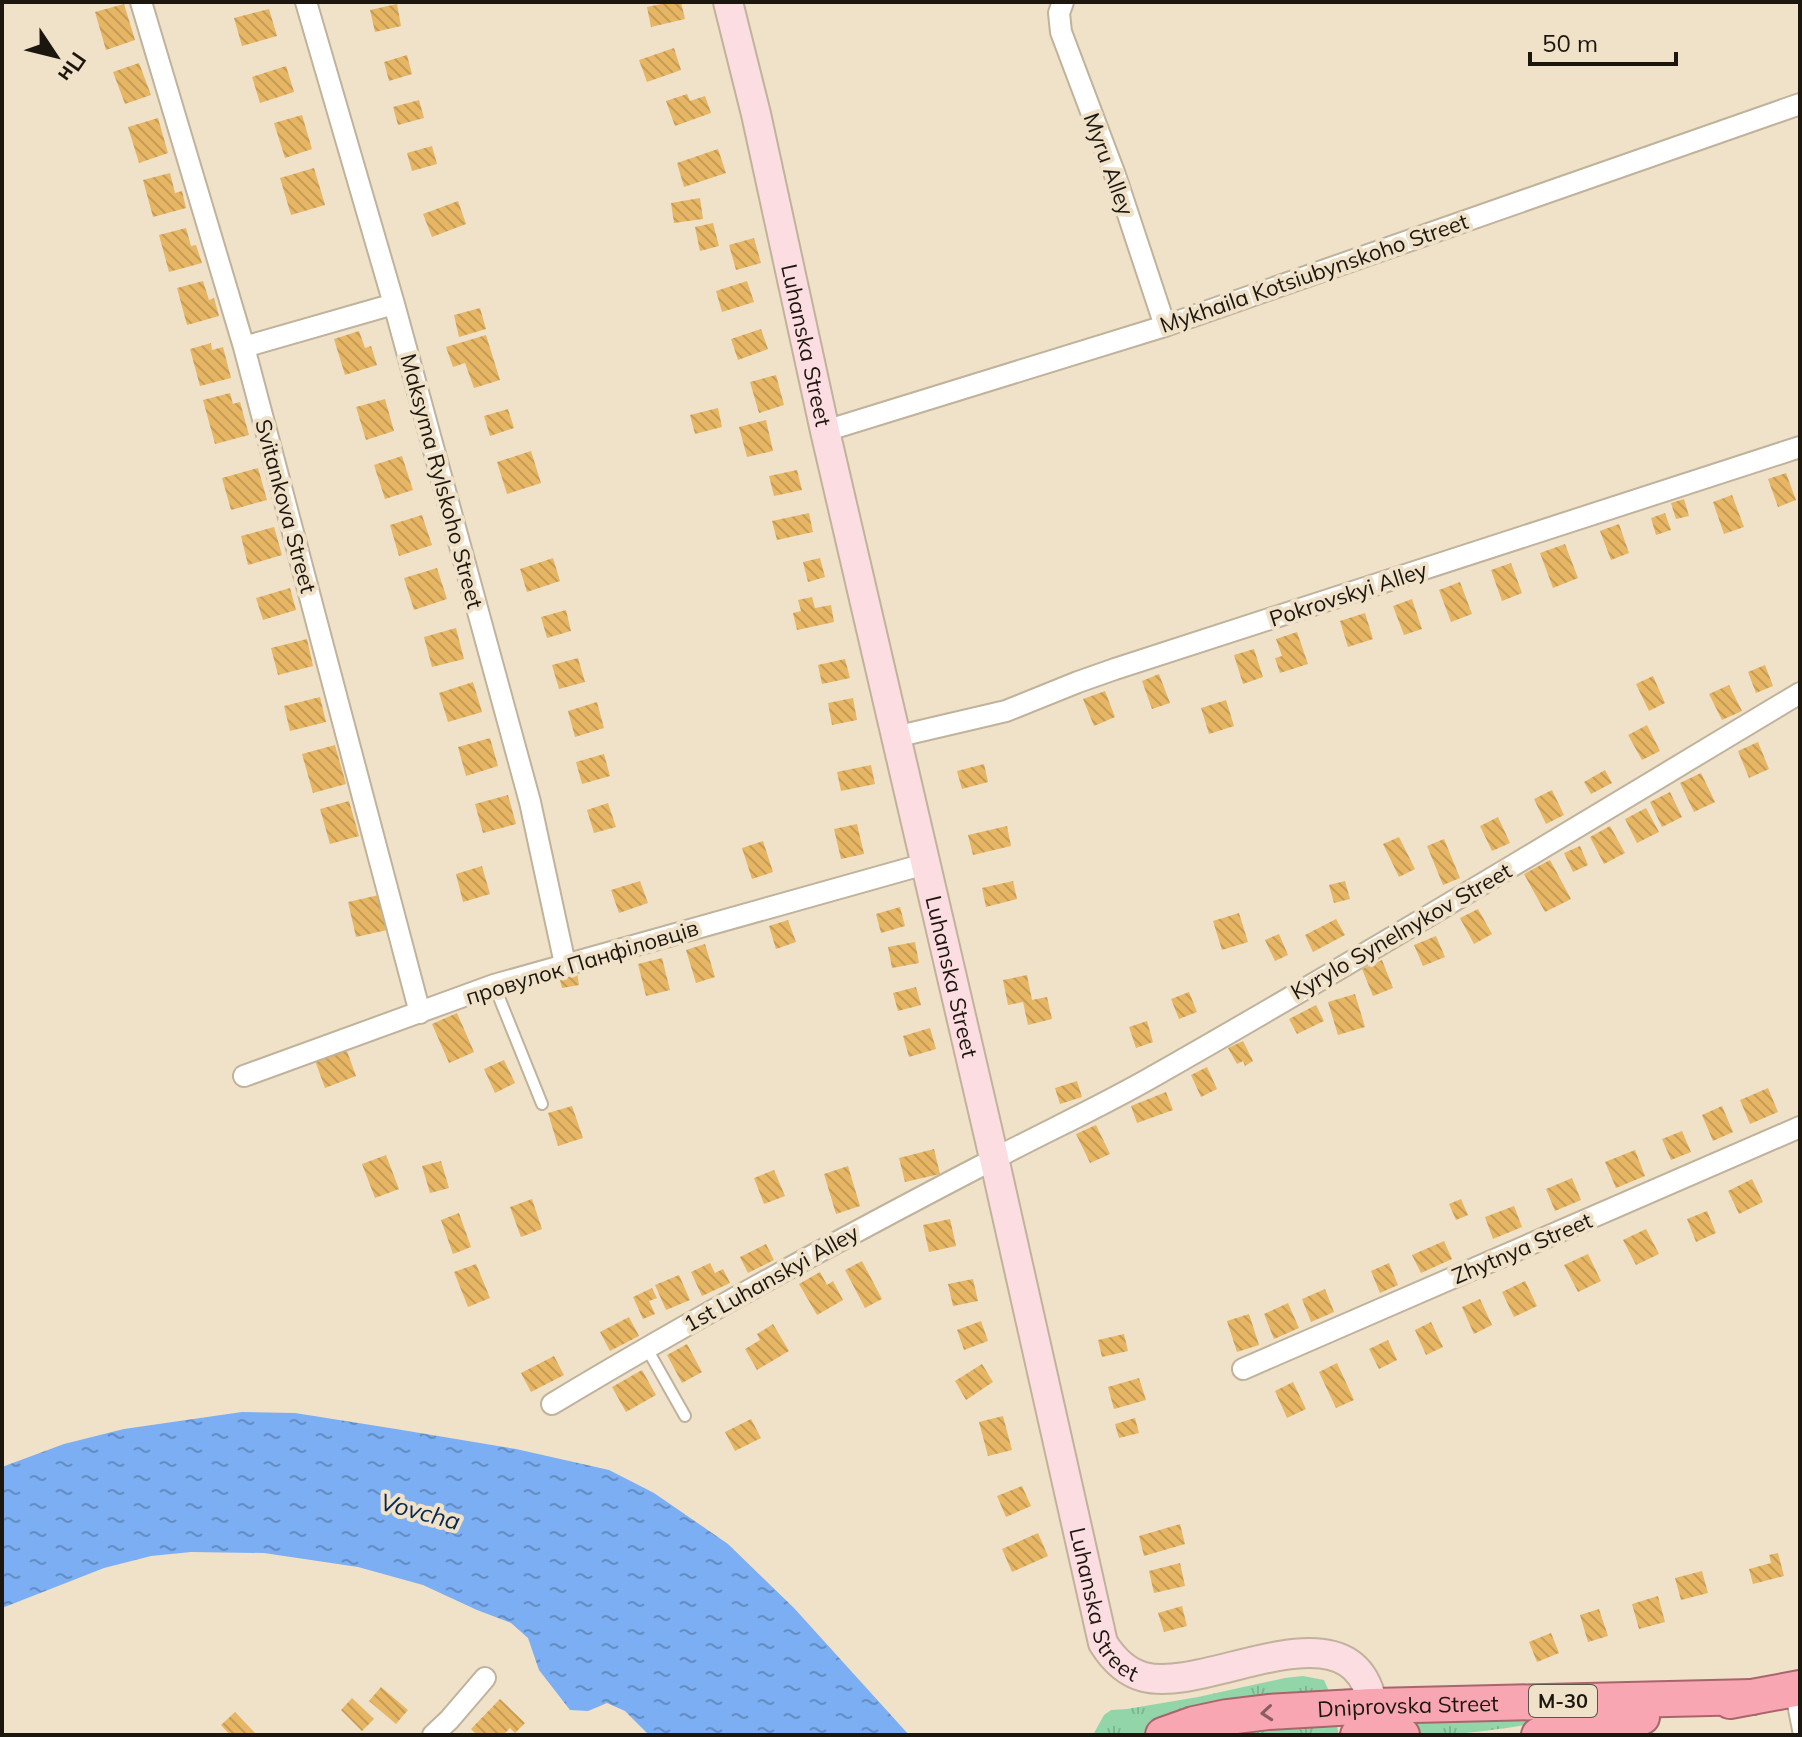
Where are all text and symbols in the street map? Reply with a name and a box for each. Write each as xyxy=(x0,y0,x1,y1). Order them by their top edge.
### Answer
north arrow xyxy=(16,16,96,96)
scale bar xyxy=(1530,16,1676,66)
text: 50 m xyxy=(1542,28,1598,58)
text: Пн xyxy=(52,47,93,88)
street label: Myru Alley xyxy=(1078,109,1141,219)
street label: Mykhaila Kotsiubynskoho Street xyxy=(1156,207,1472,339)
street label: Luhanska Street xyxy=(775,261,838,429)
street label: Maksyma Rylskoho Street xyxy=(395,351,490,612)
street label: Svitankova Street xyxy=(249,416,323,596)
street label: Pokrovskyi Alley xyxy=(1266,555,1431,633)
street label: Kyrylo Synelnykov Street xyxy=(1286,856,1517,1006)
street label: Luhanska Street xyxy=(919,893,984,1061)
street label: провулок Панфіловців xyxy=(462,913,702,1011)
street label: Zhytnya Street xyxy=(1448,1206,1597,1290)
street label: 1st Luhanskyi Alley xyxy=(679,1218,864,1338)
water label: Vovcha xyxy=(377,1486,464,1536)
street label: Luhanska Street xyxy=(1063,1525,1143,1688)
road number: М-30 xyxy=(1529,1685,1597,1717)
street label: Dniprovska Street xyxy=(1316,1689,1499,1723)
one-way arrow xyxy=(1260,1704,1273,1721)

